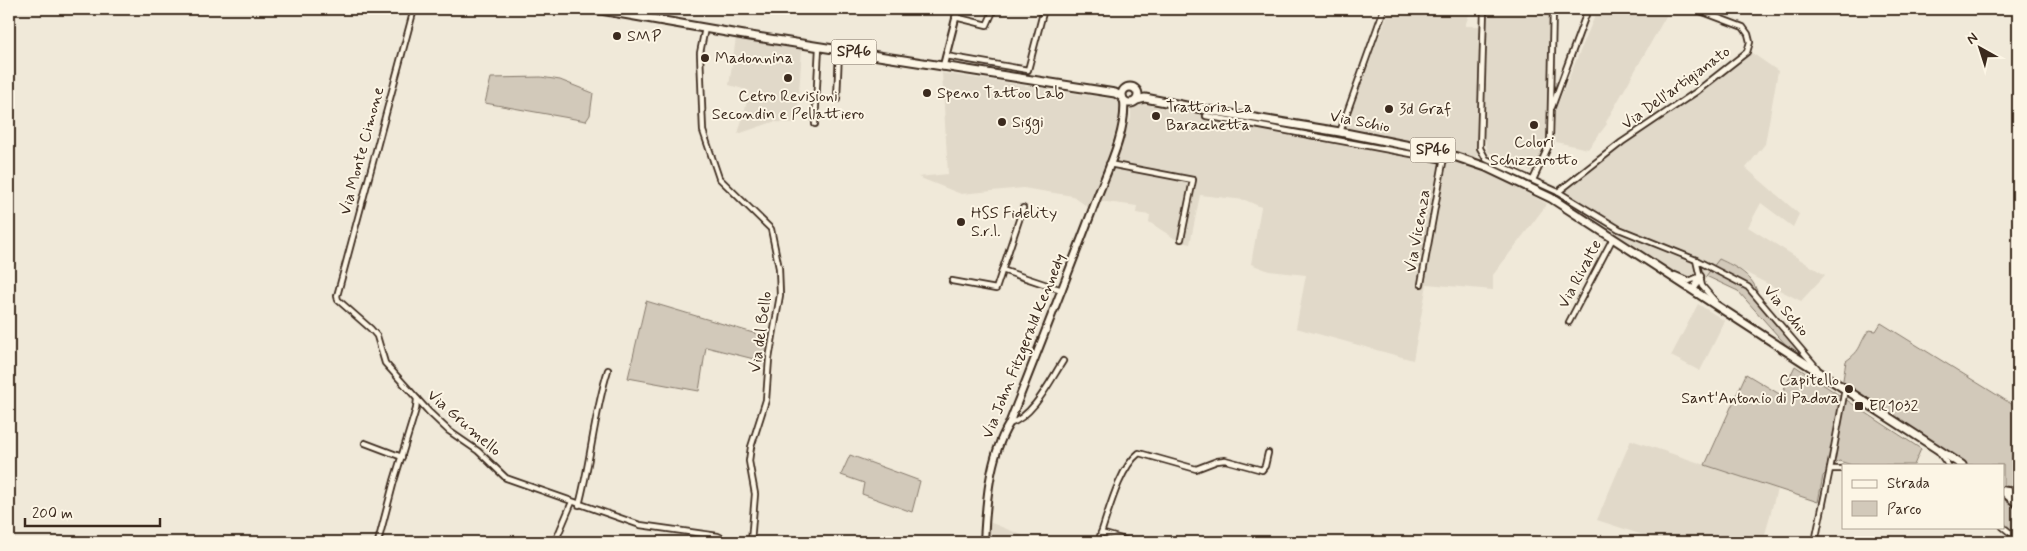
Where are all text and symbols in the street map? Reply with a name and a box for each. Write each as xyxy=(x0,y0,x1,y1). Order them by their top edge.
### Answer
north arrow xyxy=(1954,22,2004,72)
place label: SMP xyxy=(627,26,662,47)
text: N xyxy=(1963,29,1982,49)
marker: SMP xyxy=(611,30,623,42)
road number: SP46 xyxy=(832,40,876,64)
street label: Via Dell'artigianato xyxy=(1617,41,1735,135)
place label: Madonnina xyxy=(715,48,793,69)
marker: Madonnina xyxy=(699,52,711,64)
marker: Cetro Revisioni Secondin e Pellattiero xyxy=(782,72,794,84)
place label: Speno Tattoo Lab xyxy=(937,83,1064,104)
street label: Via Monte Cimone xyxy=(335,84,389,217)
place label: Cetro Revisioni Secondin e Pellattiero xyxy=(712,86,865,125)
marker: Speno Tattoo Lab xyxy=(921,87,933,99)
place label: Trattoria La Baracchetta xyxy=(1166,97,1252,136)
place label: 3d Graf xyxy=(1399,99,1451,120)
marker: 3d Graf xyxy=(1383,103,1395,115)
street label: Via Schio xyxy=(1328,106,1392,138)
marker: Trattoria La Baracchetta xyxy=(1150,110,1162,122)
place label: Siggi xyxy=(1012,112,1044,134)
marker: Siggi xyxy=(996,116,1008,128)
marker: Colori Schizzarotto xyxy=(1528,119,1540,131)
place label: Colori Schizzarotto xyxy=(1490,132,1578,171)
road number: SP46 xyxy=(1410,138,1456,162)
street label: Via Vicenza xyxy=(1400,188,1436,274)
place label: HSS Fidelity S.r.l. xyxy=(971,203,1057,242)
marker: HSS Fidelity S.r.l. xyxy=(955,216,967,228)
street label: Via Rivalte xyxy=(1553,236,1607,312)
street label: Via John Fitzgerald Kennedy xyxy=(977,250,1071,442)
street label: Via Schio xyxy=(1758,281,1814,341)
street label: Via del Bello xyxy=(745,290,777,374)
place label: Capitello Sant'Antonio di Padova xyxy=(1681,370,1839,409)
marker: Capitello Sant'Antonio di Padova xyxy=(1843,383,1855,395)
street label: Via Grumello xyxy=(423,385,505,461)
place label: ER1032 xyxy=(1869,396,1919,417)
marker: ER1032 xyxy=(1853,400,1865,412)
legend xyxy=(1842,464,2004,528)
text: Strada xyxy=(1887,474,1930,494)
scale bar xyxy=(25,496,160,528)
text: Parco xyxy=(1887,500,1921,520)
text: 200 m xyxy=(32,504,73,524)

